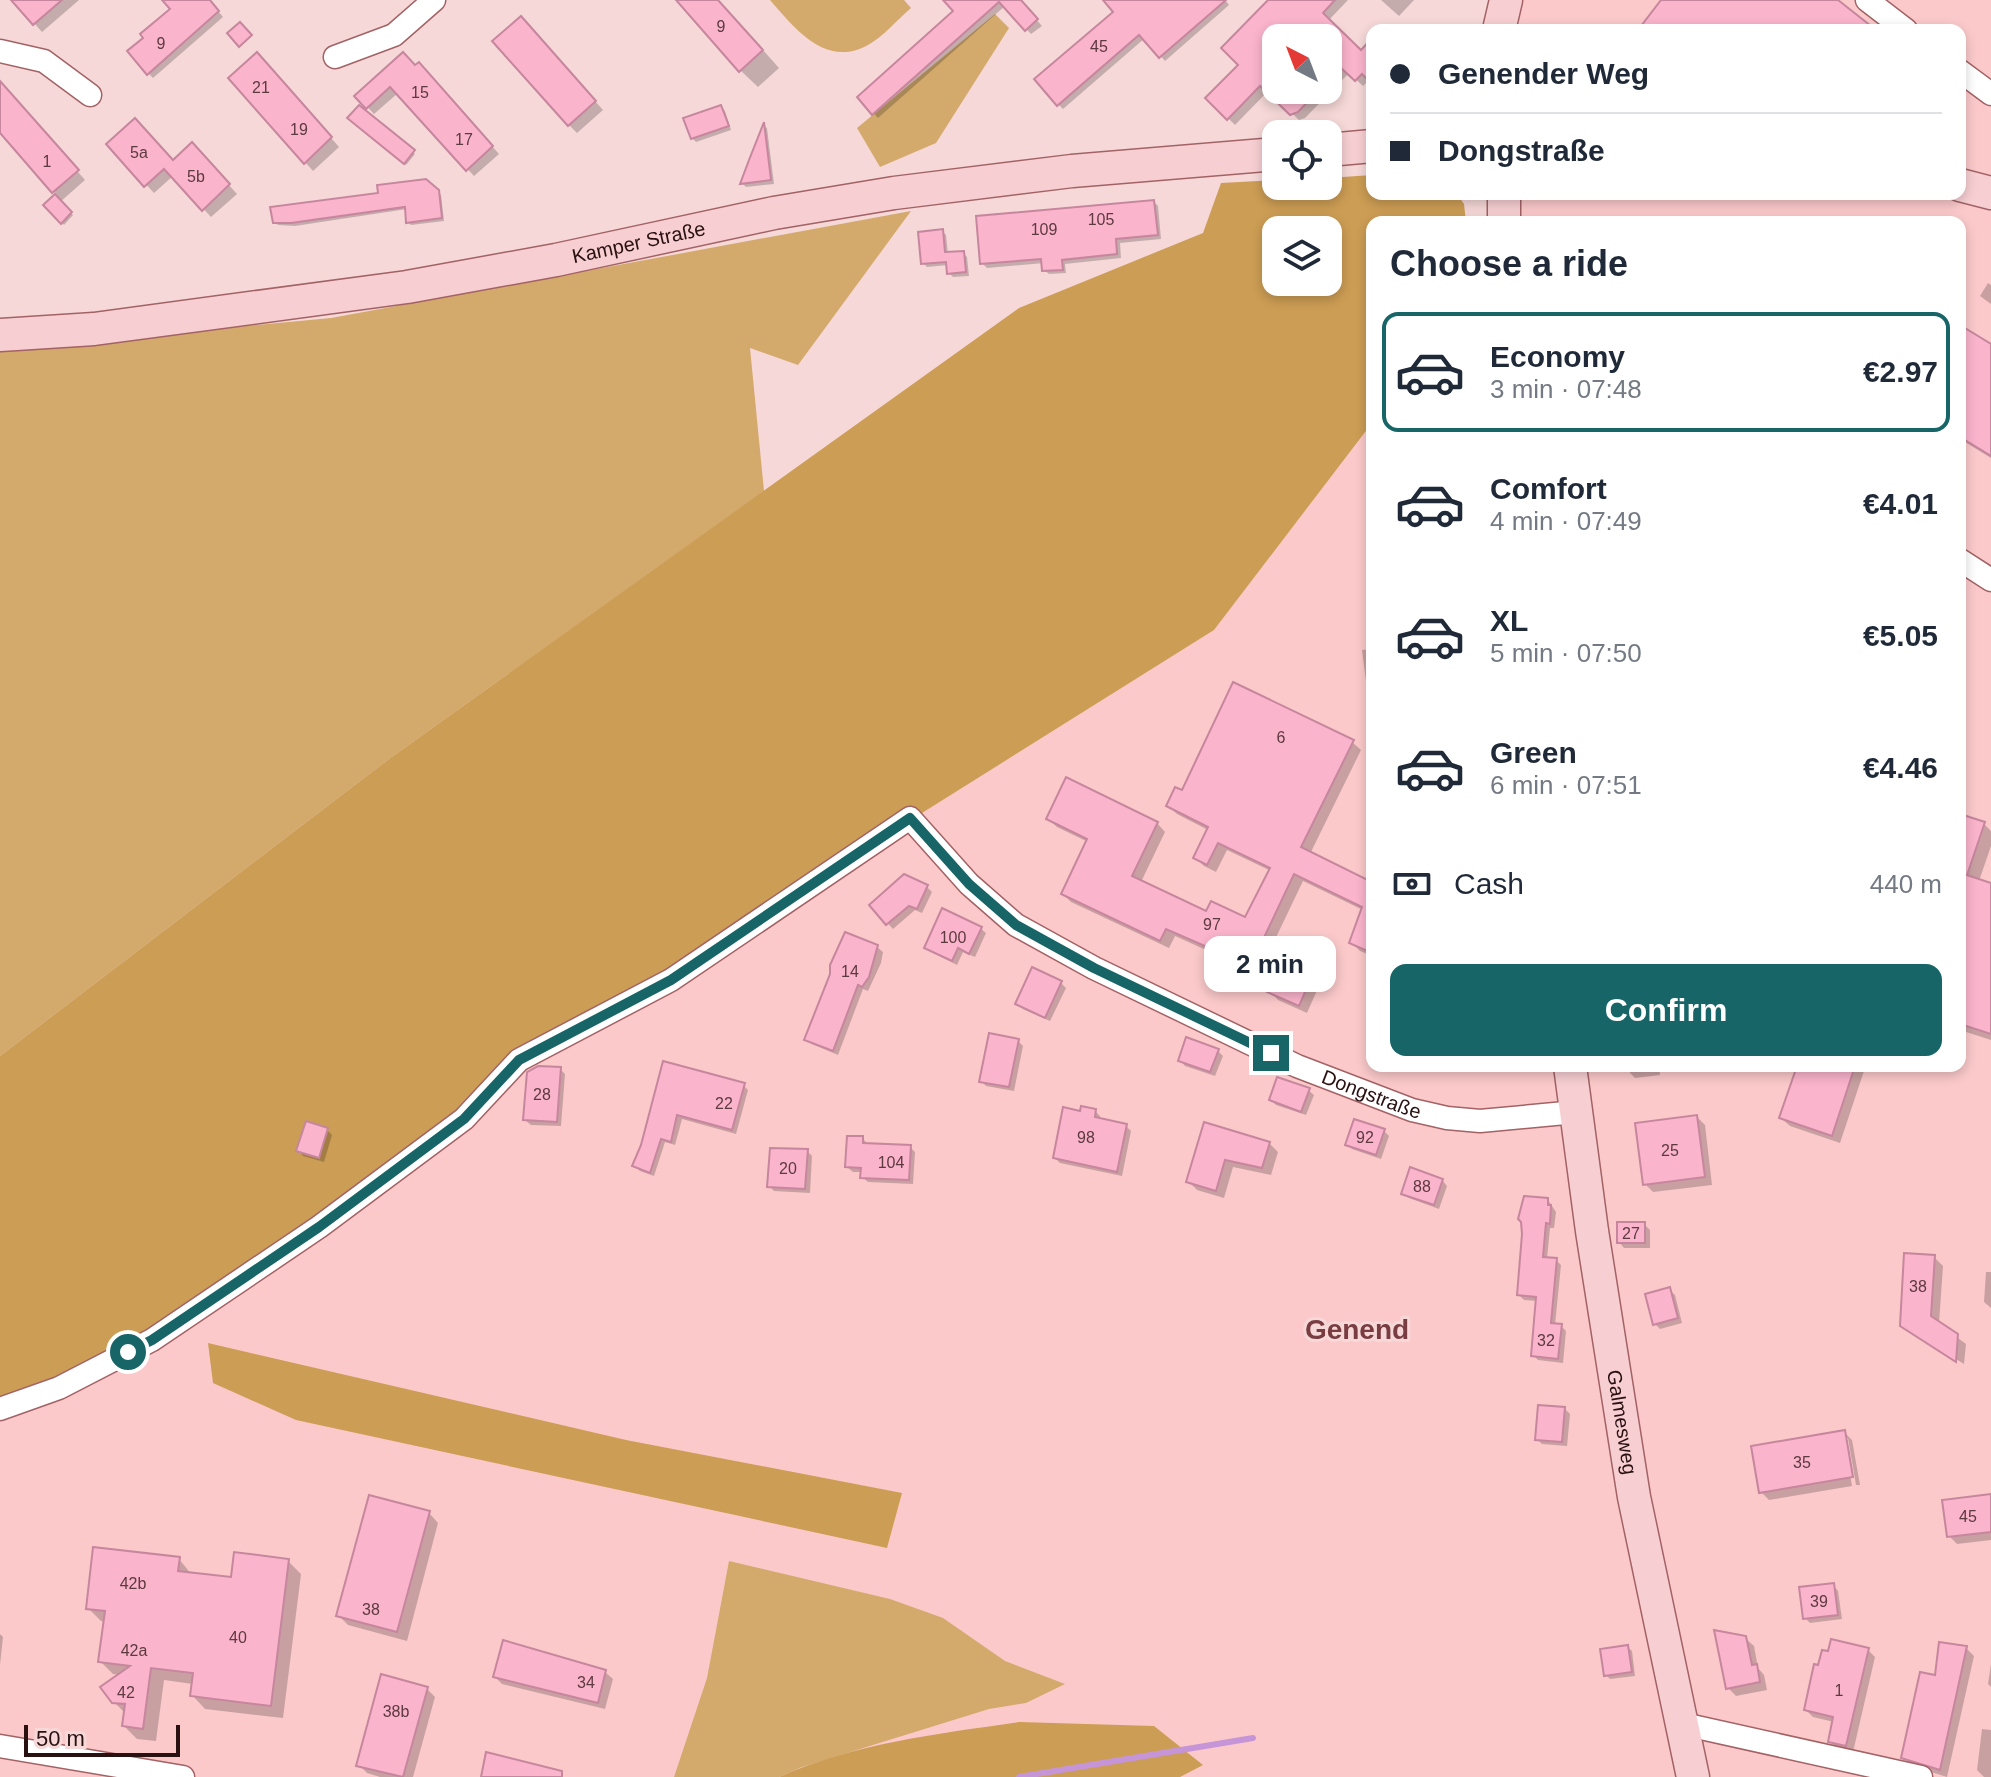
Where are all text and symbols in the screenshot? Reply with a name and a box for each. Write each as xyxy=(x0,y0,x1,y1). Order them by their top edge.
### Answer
house number: 9 xyxy=(717,18,726,35)
north arrow xyxy=(1262,24,1342,104)
map controls xyxy=(1262,24,1342,296)
house number: 9 xyxy=(157,35,166,52)
house number: 45 xyxy=(1090,38,1108,55)
text: Genender Weg xyxy=(1438,57,1649,90)
house number: 21 xyxy=(252,79,270,96)
house number: 15 xyxy=(411,84,429,101)
button: locate xyxy=(1262,120,1342,200)
house number: 19 xyxy=(290,121,308,138)
house number: 17 xyxy=(455,131,473,148)
text: Dongstraße xyxy=(1438,134,1605,167)
house number: 5a xyxy=(130,144,148,161)
house number: 1 xyxy=(43,153,52,170)
house number: 5b xyxy=(187,168,205,185)
house number: 105 xyxy=(1088,211,1114,228)
button: layers xyxy=(1262,216,1342,296)
street label: Kamper Straße xyxy=(570,217,707,267)
house number: 109 xyxy=(1031,221,1057,238)
text: Choose a ride xyxy=(1390,243,1628,284)
icon: car xyxy=(1394,336,1466,408)
text: Economy xyxy=(1490,340,1625,373)
text: €2.97 xyxy=(1863,355,1938,388)
text: 3 min · 07:48 xyxy=(1490,374,1642,404)
icon: car xyxy=(1394,468,1466,540)
text: Comfort xyxy=(1490,472,1607,505)
text: €4.01 xyxy=(1863,487,1938,520)
text: 4 min · 07:49 xyxy=(1490,506,1642,536)
icon: car xyxy=(1394,600,1466,672)
text: XL xyxy=(1490,604,1528,637)
text: €5.05 xyxy=(1863,619,1938,652)
text: 5 min · 07:50 xyxy=(1490,638,1642,668)
house number: 6 xyxy=(1277,729,1286,746)
icon: car xyxy=(1394,732,1466,804)
text: Green xyxy=(1490,736,1577,769)
text: €4.46 xyxy=(1863,751,1938,784)
text: 6 min · 07:51 xyxy=(1490,770,1642,800)
icon: cash xyxy=(1390,862,1434,906)
text: Cash xyxy=(1454,867,1524,900)
text: 440 m xyxy=(1870,869,1942,899)
house number: 97 xyxy=(1203,916,1221,933)
house number: 100 xyxy=(940,929,966,946)
callout: 2 min xyxy=(1205,937,1337,993)
text: 2 min xyxy=(1236,949,1304,979)
house number: 14 xyxy=(841,963,859,980)
button: Confirm xyxy=(1390,964,1942,1056)
route end xyxy=(1253,1035,1289,1071)
street label: Dongstraße xyxy=(1319,1066,1423,1123)
house number: 28 xyxy=(533,1086,551,1103)
house number: 22 xyxy=(715,1095,733,1112)
house number: 98 xyxy=(1077,1129,1095,1146)
house number: 92 xyxy=(1356,1129,1374,1146)
house number: 25 xyxy=(1661,1142,1679,1159)
house number: 104 xyxy=(878,1154,904,1171)
house number: 20 xyxy=(779,1160,797,1177)
house number: 88 xyxy=(1413,1178,1431,1195)
house number: 27 xyxy=(1622,1225,1640,1242)
house number: 38 xyxy=(1909,1278,1927,1295)
district label: Genend xyxy=(1305,1314,1409,1345)
house number: 32 xyxy=(1537,1332,1555,1349)
route start xyxy=(110,1334,146,1370)
street label: Galmesweg xyxy=(1603,1368,1641,1476)
house number: 35 xyxy=(1793,1454,1811,1471)
house number: 45 xyxy=(1959,1508,1977,1525)
house number: 42b xyxy=(120,1575,146,1592)
house number: 39 xyxy=(1810,1593,1828,1610)
house number: 38 xyxy=(362,1601,380,1618)
house number: 40 xyxy=(229,1629,247,1646)
house number: 42a xyxy=(121,1642,147,1659)
house number: 34 xyxy=(577,1674,595,1691)
house number: 1 xyxy=(1835,1682,1844,1699)
house number: 42 xyxy=(117,1684,135,1701)
house number: 38b xyxy=(383,1703,409,1720)
scale bar xyxy=(24,1721,180,1757)
text: 50 m xyxy=(36,1726,85,1751)

